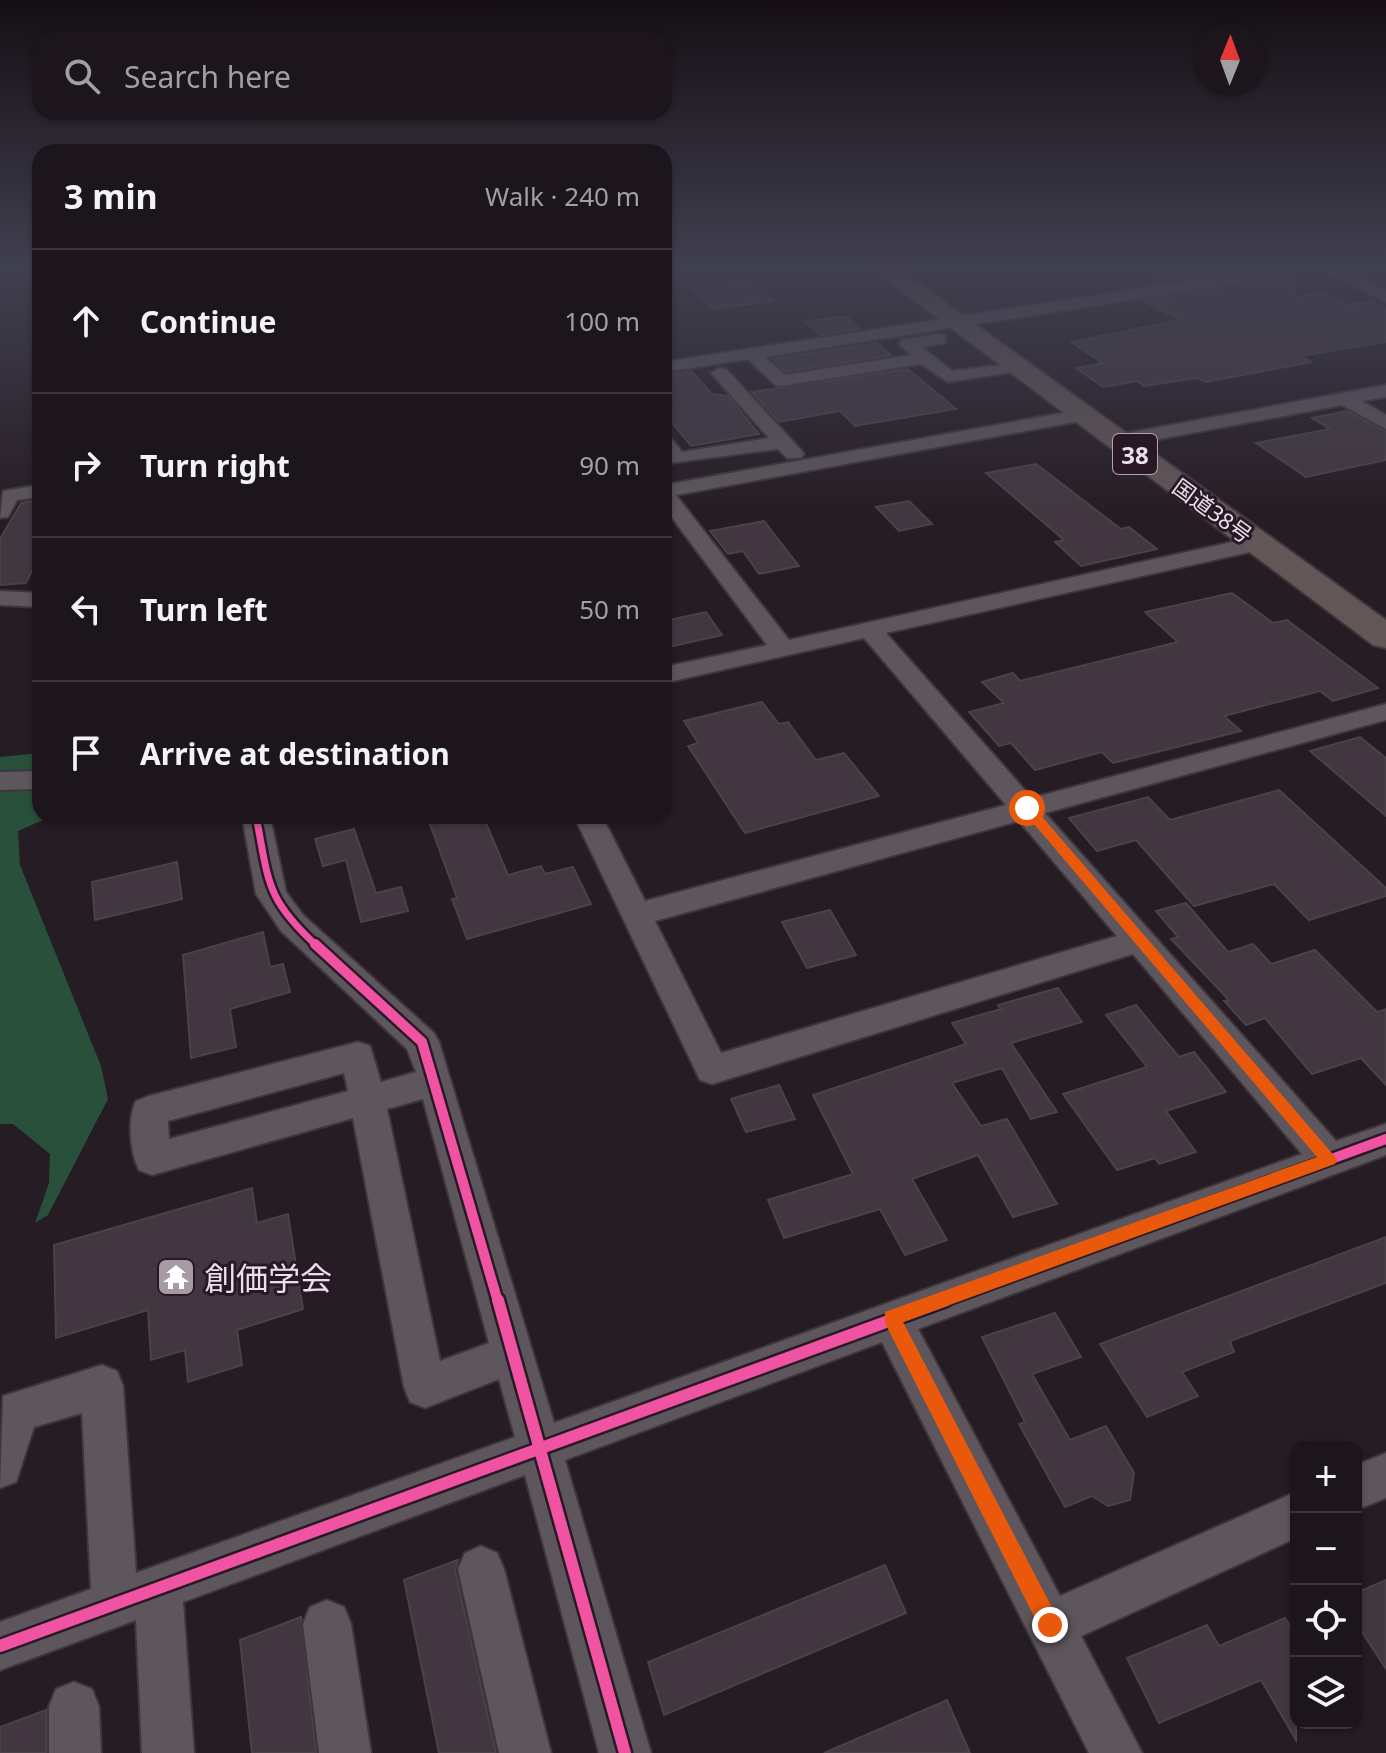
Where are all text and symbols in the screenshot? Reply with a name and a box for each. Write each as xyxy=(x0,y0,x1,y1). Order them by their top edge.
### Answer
north arrow xyxy=(1194,24,1266,96)
search box xyxy=(32,32,672,120)
icon: search xyxy=(60,54,104,98)
text: Search here xyxy=(124,56,291,97)
text: 3 min xyxy=(64,173,158,219)
text: Walk · 240 m xyxy=(485,178,640,214)
icon: ahead xyxy=(64,299,108,343)
text: Continue xyxy=(140,301,276,342)
text: 100 m xyxy=(564,303,640,339)
road number: 38 xyxy=(1113,434,1157,474)
icon: right xyxy=(64,443,108,487)
text: Turn right xyxy=(140,445,290,486)
text: 90 m xyxy=(579,447,640,483)
street label: 国道38号 xyxy=(1167,471,1259,549)
icon: left xyxy=(64,587,108,631)
text: Turn left xyxy=(140,589,268,630)
text: 50 m xyxy=(579,591,640,627)
icon: arrive xyxy=(64,731,108,775)
text: Arrive at destination xyxy=(140,733,450,774)
route start xyxy=(1009,790,1045,826)
temple icon: 創価学会 xyxy=(155,1256,197,1298)
place label: 創価学会 xyxy=(204,1256,332,1299)
map controls xyxy=(1290,1441,1362,1729)
button: + xyxy=(1290,1441,1362,1513)
button: − xyxy=(1290,1513,1362,1585)
button: locate xyxy=(1290,1585,1362,1657)
route end xyxy=(1032,1607,1068,1643)
button: layers xyxy=(1290,1657,1362,1729)

